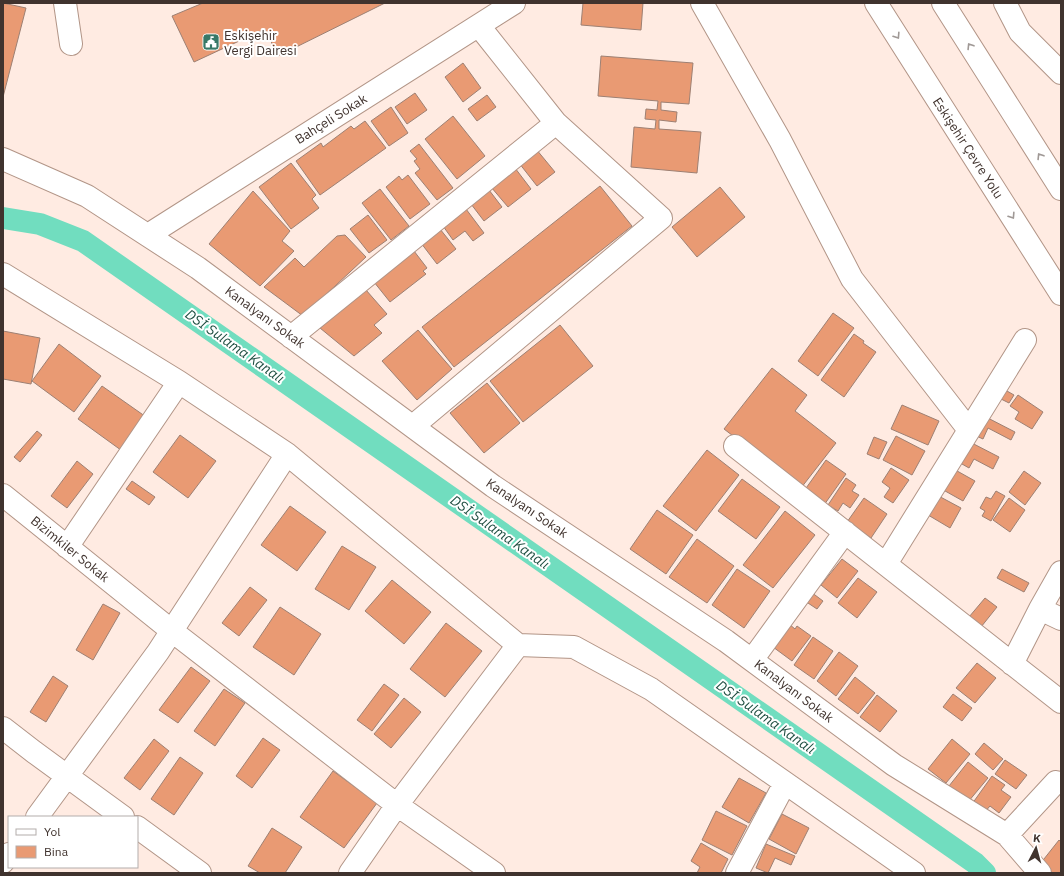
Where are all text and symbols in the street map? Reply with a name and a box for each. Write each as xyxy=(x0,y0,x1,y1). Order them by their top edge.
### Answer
place label: Eskişehir Vergi Dairesi xyxy=(224,27,297,59)
public building icon: Eskişehir Vergi Dairesi xyxy=(201,32,221,52)
one-way arrow xyxy=(892,32,899,39)
one-way arrow xyxy=(968,43,975,50)
street label: Bahçeli Sokak xyxy=(292,90,370,148)
street label: Eskişehir Çevre Yolu xyxy=(929,94,1007,202)
one-way arrow xyxy=(1037,153,1045,160)
one-way arrow xyxy=(1007,212,1014,219)
street label: Kanalyanı Sokak xyxy=(222,282,309,352)
water label: DSİ Sulama Kanalı xyxy=(182,305,288,387)
street label: Kanalyanı Sokak xyxy=(483,474,571,542)
water label: DSİ Sulama Kanalı xyxy=(447,491,553,573)
street label: Bizimkiler Sokak xyxy=(27,512,113,586)
street label: Kanalyanı Sokak xyxy=(751,656,837,726)
water label: DSİ Sulama Kanalı xyxy=(713,676,819,758)
legend xyxy=(8,816,138,868)
text: Yol xyxy=(44,824,61,839)
north arrow xyxy=(1016,828,1056,868)
text: K xyxy=(1033,831,1042,845)
text: Bina xyxy=(44,844,69,859)

